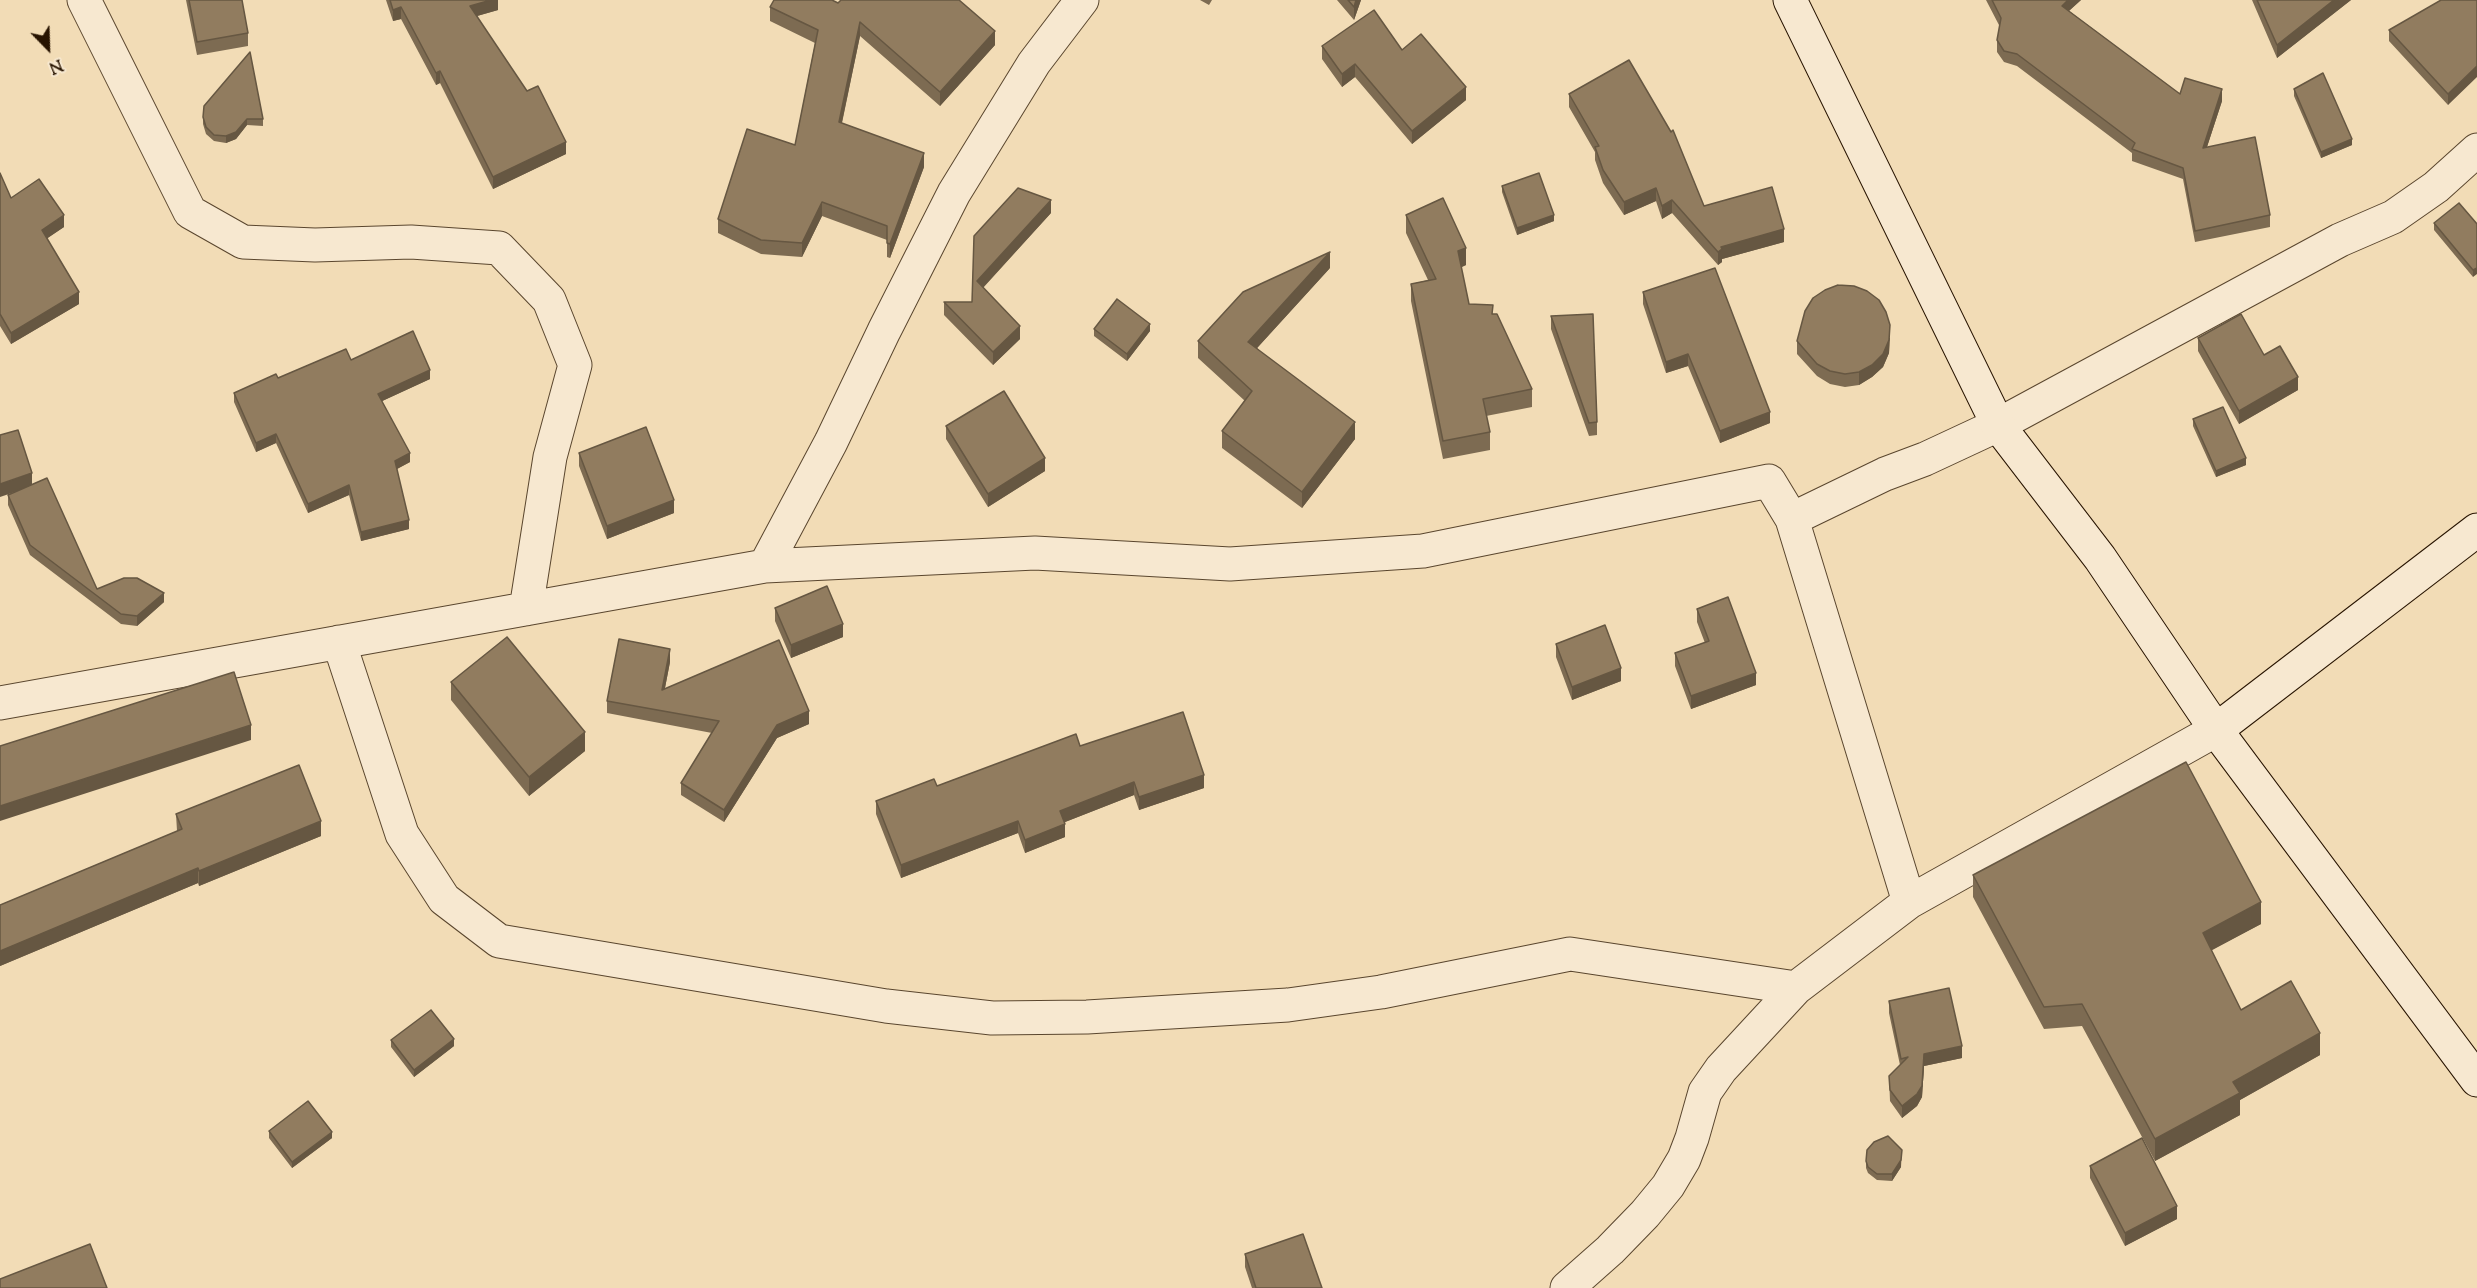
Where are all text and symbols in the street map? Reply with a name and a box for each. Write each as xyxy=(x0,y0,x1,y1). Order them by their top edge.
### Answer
north arrow xyxy=(18,18,78,78)
text: N xyxy=(45,52,66,78)

